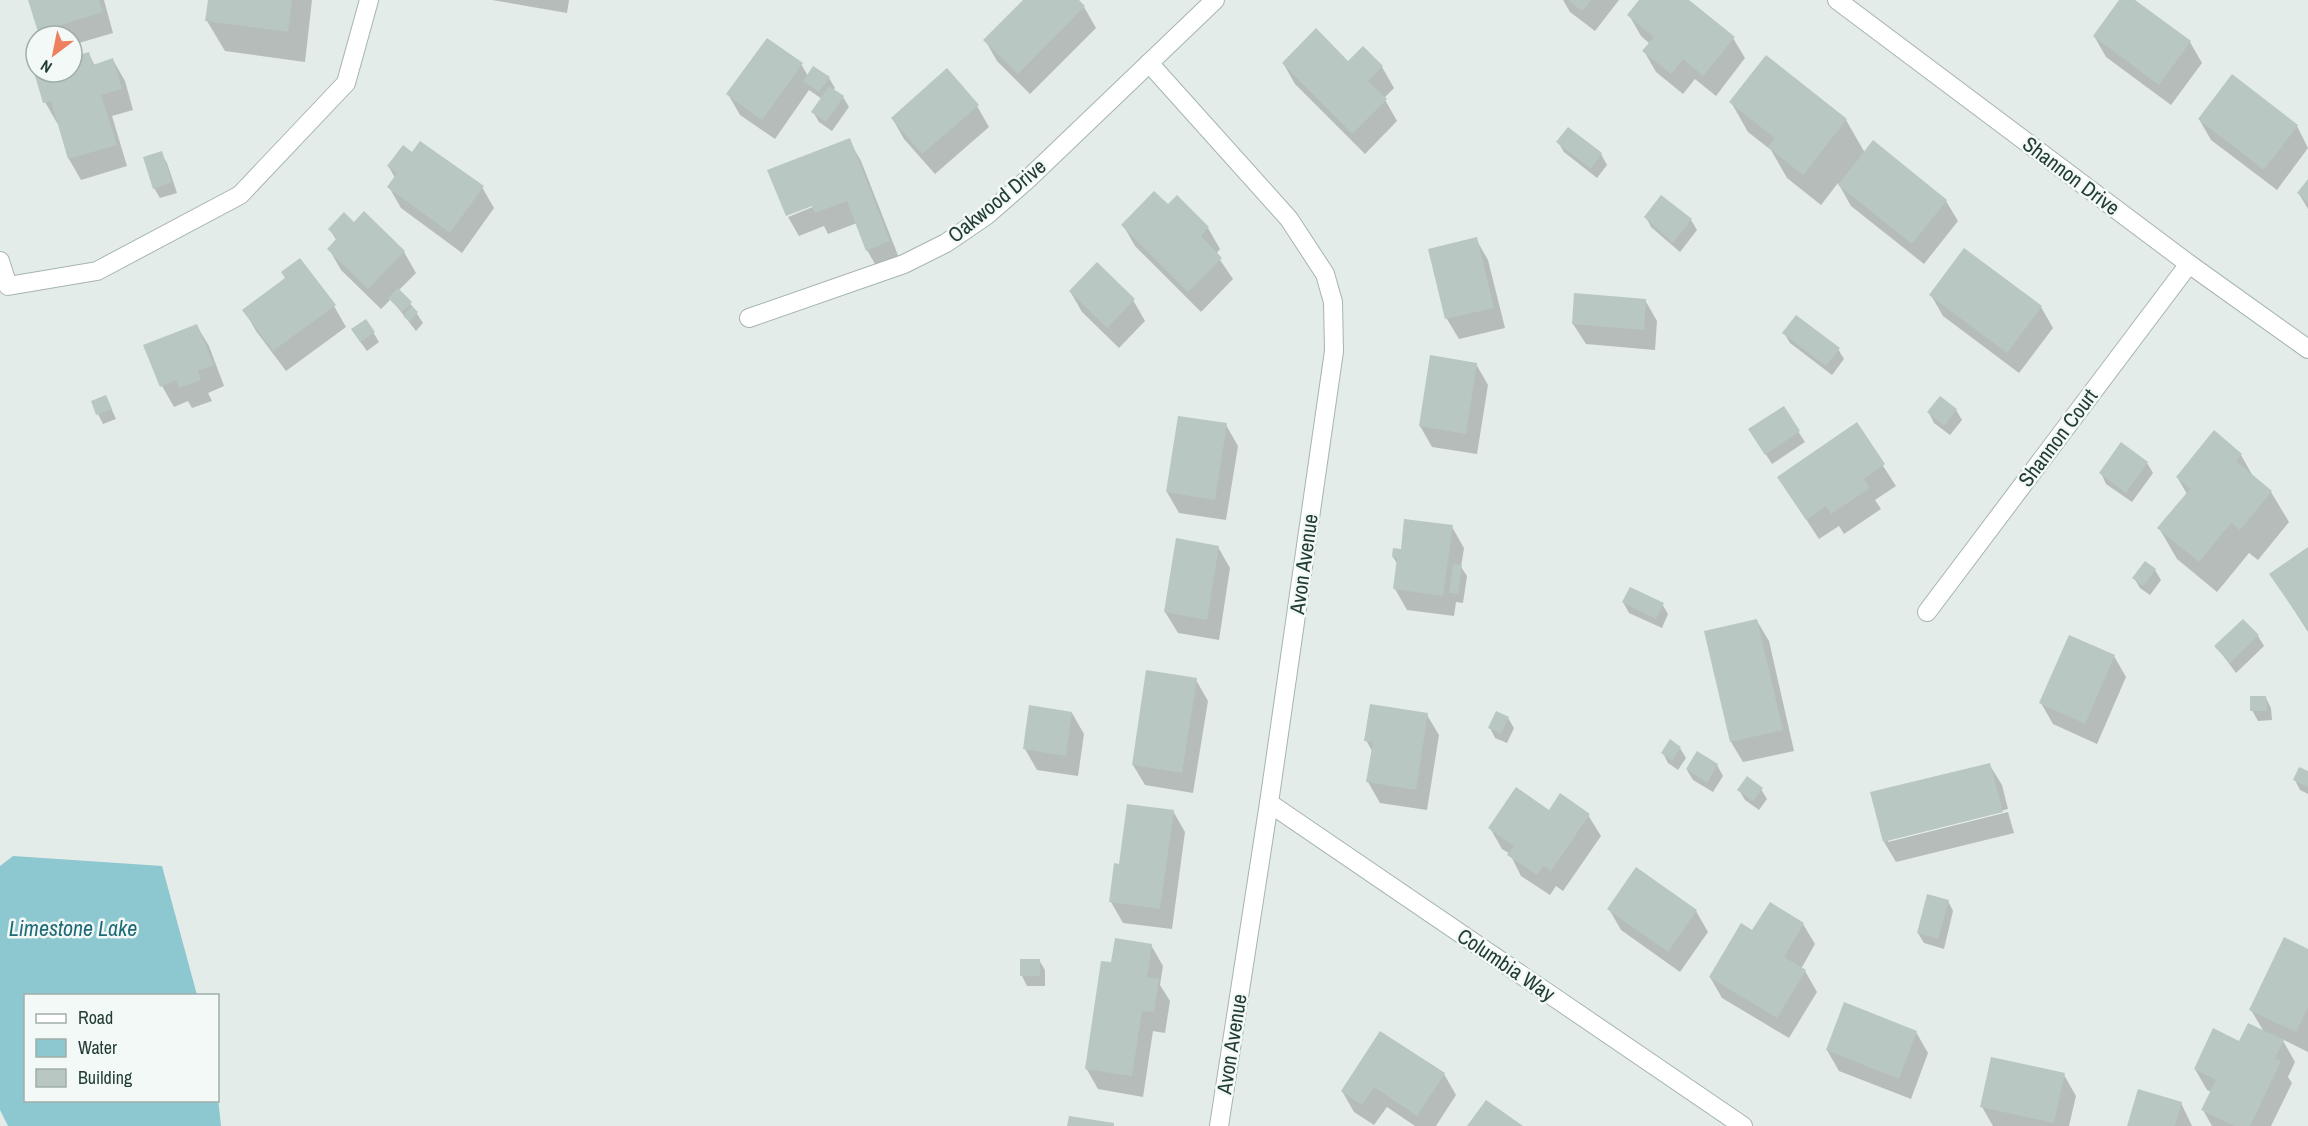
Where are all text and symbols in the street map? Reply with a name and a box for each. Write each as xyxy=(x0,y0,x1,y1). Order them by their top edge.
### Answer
north arrow xyxy=(24,24,84,84)
text: N xyxy=(36,55,56,79)
street label: Shannon Drive xyxy=(2017,129,2126,222)
street label: Oakwood Drive xyxy=(941,152,1052,249)
street label: Shannon Court xyxy=(2011,383,2104,493)
street label: Avon Avenue xyxy=(1282,512,1325,617)
water label: Limestone Lake xyxy=(9,913,137,943)
street label: Columbia Way xyxy=(1452,921,1561,1008)
street label: Avon Avenue xyxy=(1209,992,1254,1097)
legend xyxy=(24,994,219,1102)
text: Road xyxy=(78,1005,113,1030)
text: Water xyxy=(78,1035,117,1060)
text: Building xyxy=(78,1065,133,1090)

